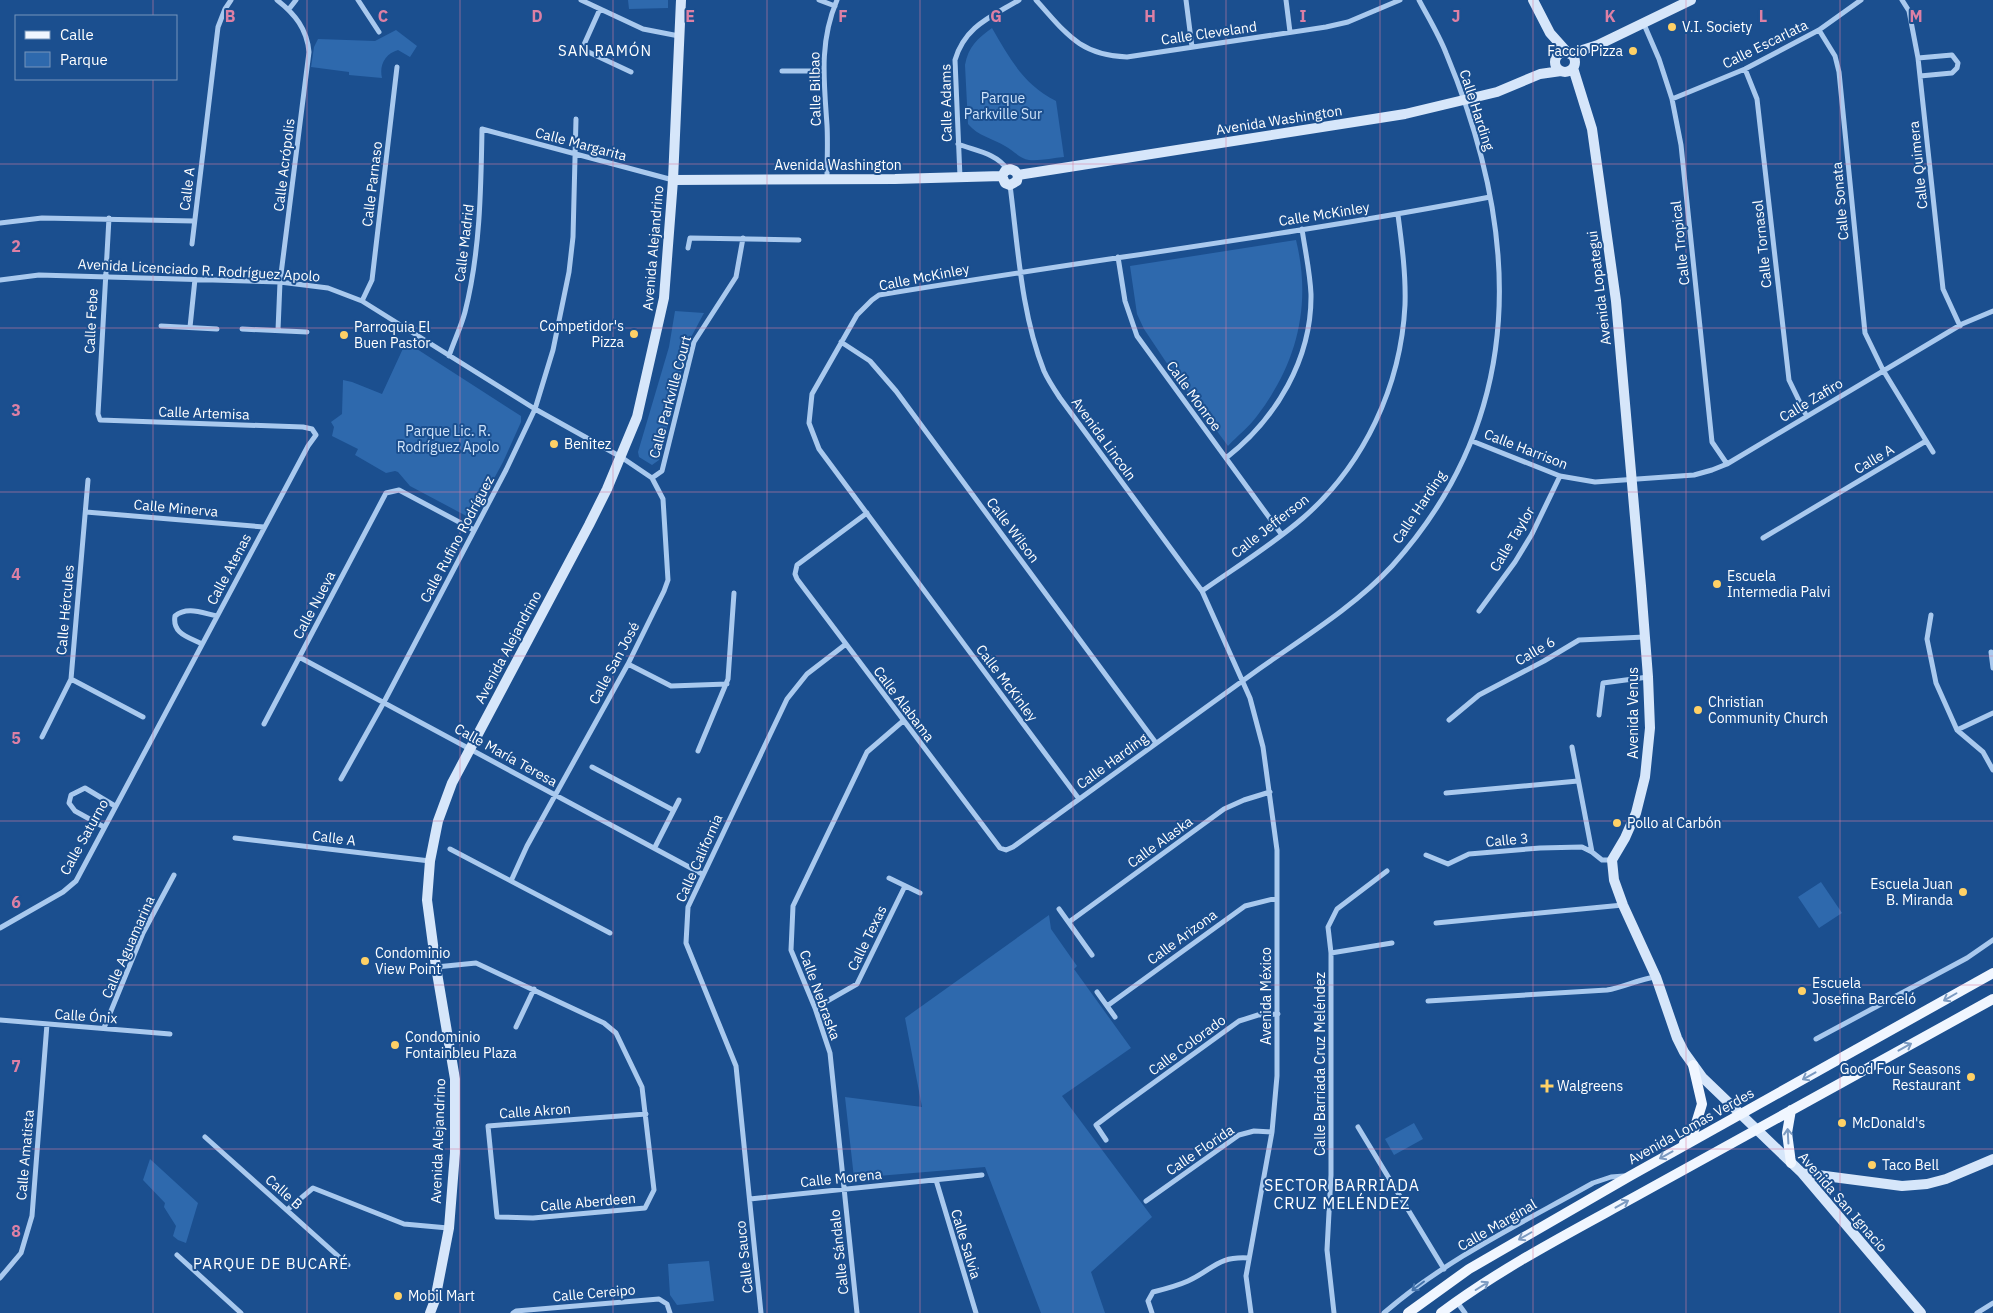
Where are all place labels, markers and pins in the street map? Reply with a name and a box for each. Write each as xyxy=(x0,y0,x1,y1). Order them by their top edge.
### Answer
place label: V.I. Society xyxy=(1682,18,1752,36)
marker: V.I. Society xyxy=(1666,21,1678,33)
place label: Faccio Pizza xyxy=(1547,42,1624,60)
marker: Faccio Pizza xyxy=(1627,45,1639,57)
place label: Competidor's Pizza xyxy=(539,317,625,351)
place label: Parroquia El Buen Pastor xyxy=(354,318,430,352)
marker: Competidor's Pizza xyxy=(628,328,640,340)
marker: Parroquia El Buen Pastor xyxy=(338,329,350,341)
place label: Benitez xyxy=(564,435,612,453)
marker: Benitez xyxy=(548,438,560,450)
place label: Escuela Intermedia Palvi xyxy=(1727,567,1830,601)
marker: Escuela Intermedia Palvi xyxy=(1711,578,1723,590)
place label: Christian Community Church xyxy=(1708,693,1828,727)
marker: Christian Community Church xyxy=(1692,704,1704,716)
place label: Pollo al Carbón xyxy=(1627,814,1722,832)
marker: Pollo al Carbón xyxy=(1611,817,1623,829)
place label: Escuela Juan B. Miranda xyxy=(1870,875,1954,909)
marker: Escuela Juan B. Miranda xyxy=(1957,886,1969,898)
place label: Condominio View Point xyxy=(375,944,451,978)
marker: Condominio View Point xyxy=(359,955,371,967)
place label: Escuela Josefina Barceló xyxy=(1812,974,1916,1008)
marker: Escuela Josefina Barceló xyxy=(1796,985,1808,997)
place label: Condominio Fontainbleu Plaza xyxy=(405,1028,517,1062)
marker: Condominio Fontainbleu Plaza xyxy=(389,1039,401,1051)
place label: Good Four Seasons Restaurant xyxy=(1840,1060,1961,1094)
marker: Good Four Seasons Restaurant xyxy=(1965,1071,1977,1083)
place label: Walgreens xyxy=(1557,1077,1623,1095)
marker: Walgreens xyxy=(1541,1080,1553,1092)
place label: McDonald's xyxy=(1852,1114,1925,1132)
marker: McDonald's xyxy=(1836,1117,1848,1129)
place label: Taco Bell xyxy=(1882,1156,1939,1174)
marker: Taco Bell xyxy=(1866,1159,1878,1171)
place label: Mobil Mart xyxy=(408,1287,475,1305)
marker: Mobil Mart xyxy=(392,1290,404,1302)

